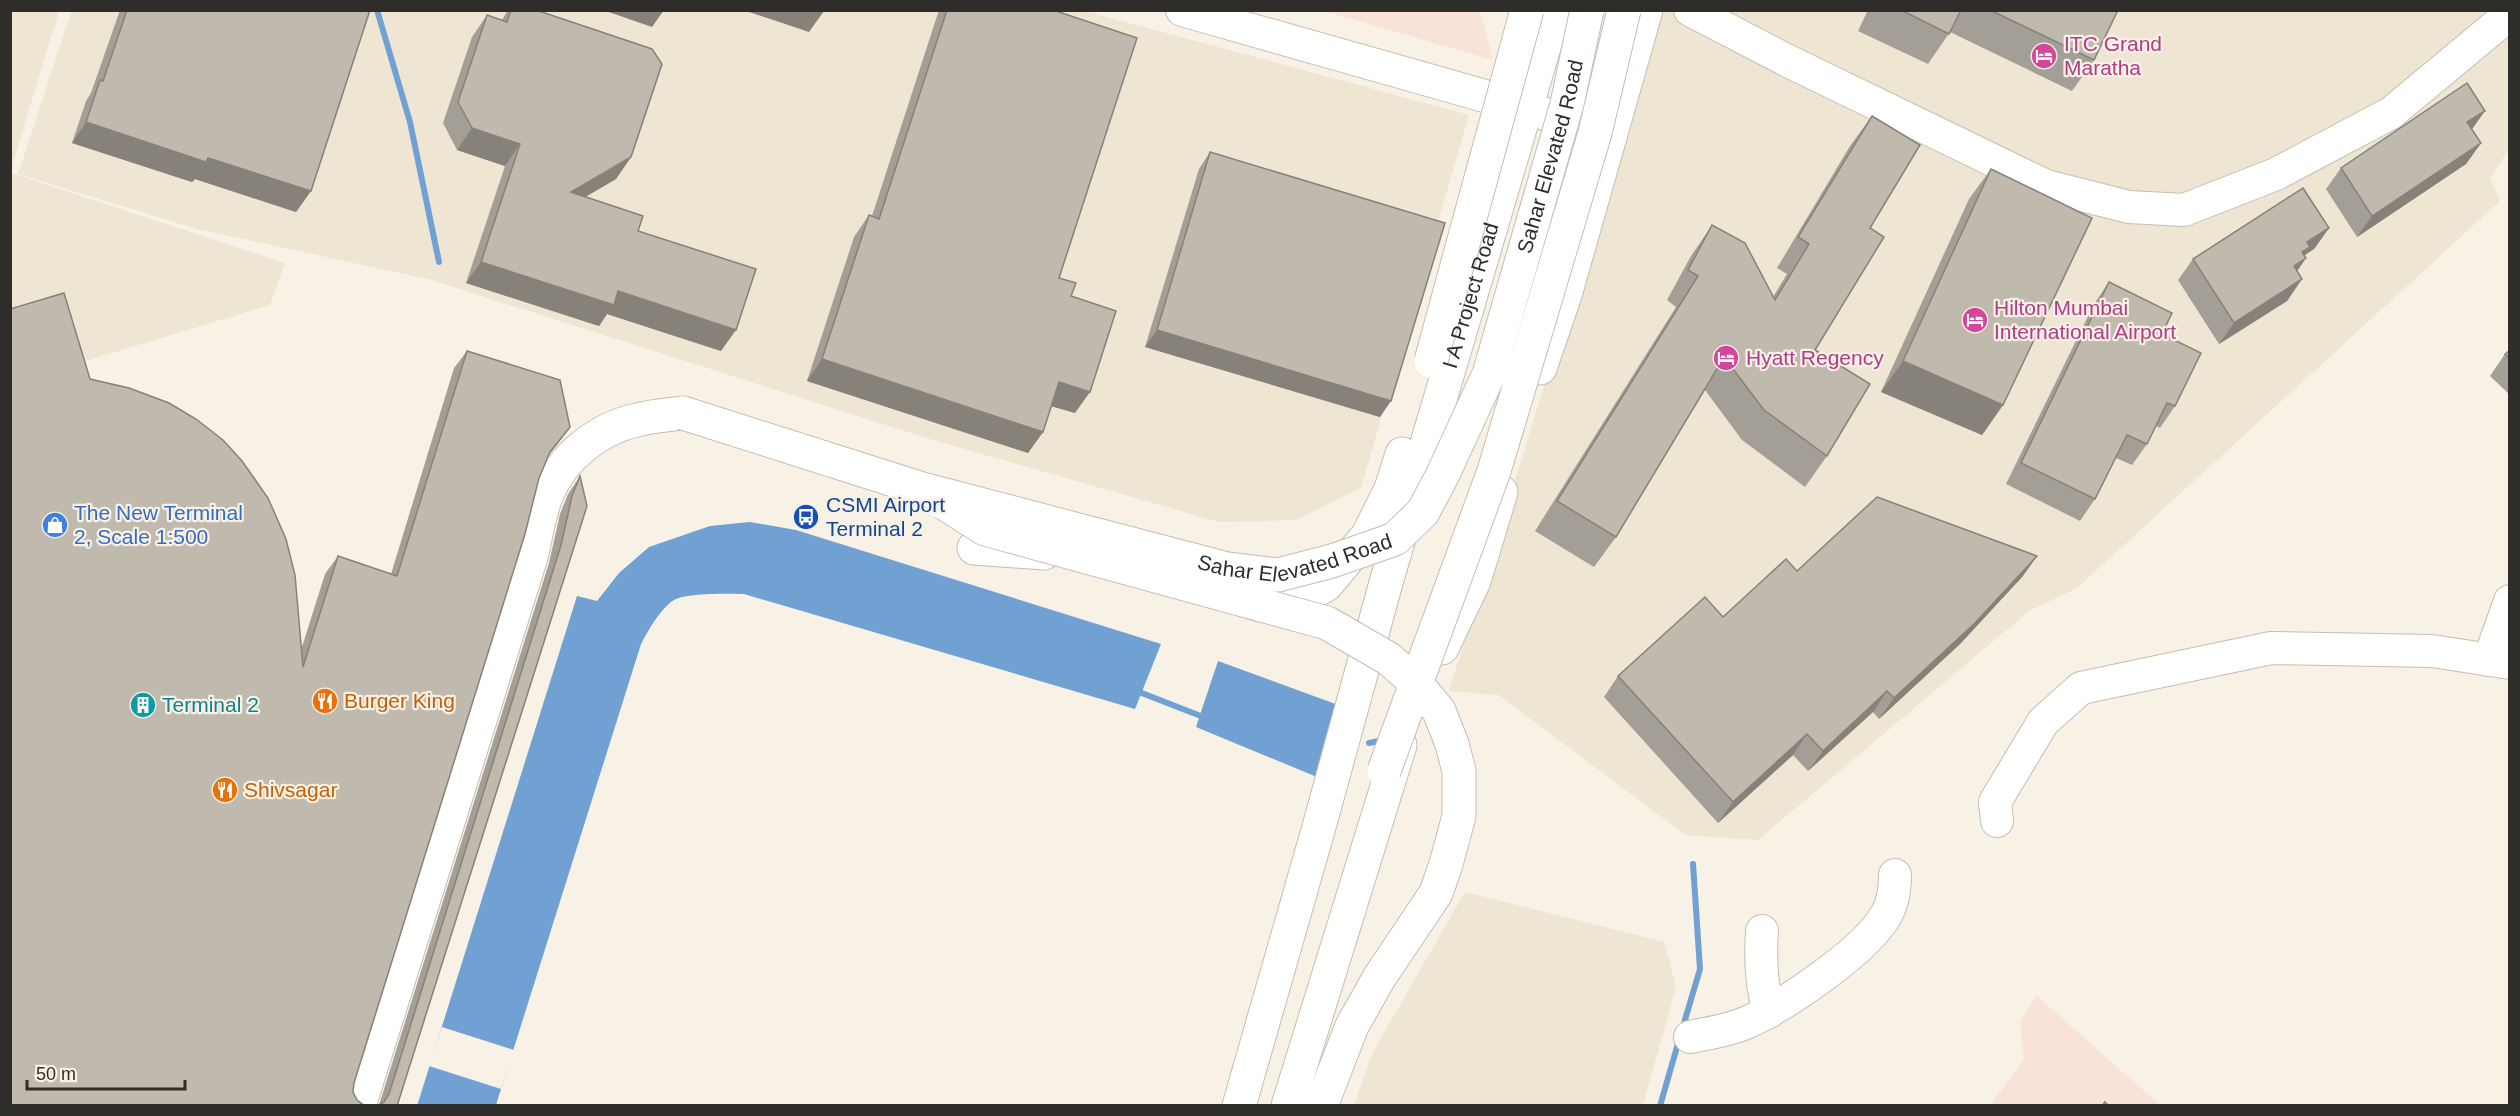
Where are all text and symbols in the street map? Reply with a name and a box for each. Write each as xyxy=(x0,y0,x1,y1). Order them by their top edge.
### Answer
place label: ITC Grand Maratha xyxy=(2064,32,2162,79)
hotel icon: ITC Grand Maratha xyxy=(2029,41,2059,71)
street label: Sahar Elevated Road xyxy=(1513,58,1587,256)
street label: I A Project Road xyxy=(1438,220,1503,371)
place label: Hilton Mumbai International Airport xyxy=(1994,296,2176,343)
hotel icon: Hilton Mumbai International Airport xyxy=(1960,305,1990,335)
hotel icon: Hyatt Regency xyxy=(1711,343,1741,373)
place label: Hyatt Regency xyxy=(1746,346,1884,369)
place label: CSMI Airport Terminal 2 xyxy=(826,493,945,540)
place label: The New Terminal 2, Scale 1:500 xyxy=(74,501,243,548)
bus stop icon: CSMI Airport Terminal 2 xyxy=(791,502,821,532)
shop icon: The New Terminal 2, Scale 1:500 xyxy=(40,510,70,540)
street label: Sahar Elevated Road xyxy=(1195,529,1395,586)
restaurant icon: Burger King xyxy=(310,686,340,716)
place label: Burger King xyxy=(344,689,455,712)
building icon: Terminal 2 xyxy=(128,690,158,720)
place label: Terminal 2 xyxy=(162,693,259,716)
restaurant icon: Shivsagar xyxy=(210,775,240,805)
place label: Shivsagar xyxy=(244,778,337,801)
scale bar xyxy=(27,1053,184,1091)
text: 50 m xyxy=(36,1064,76,1084)

